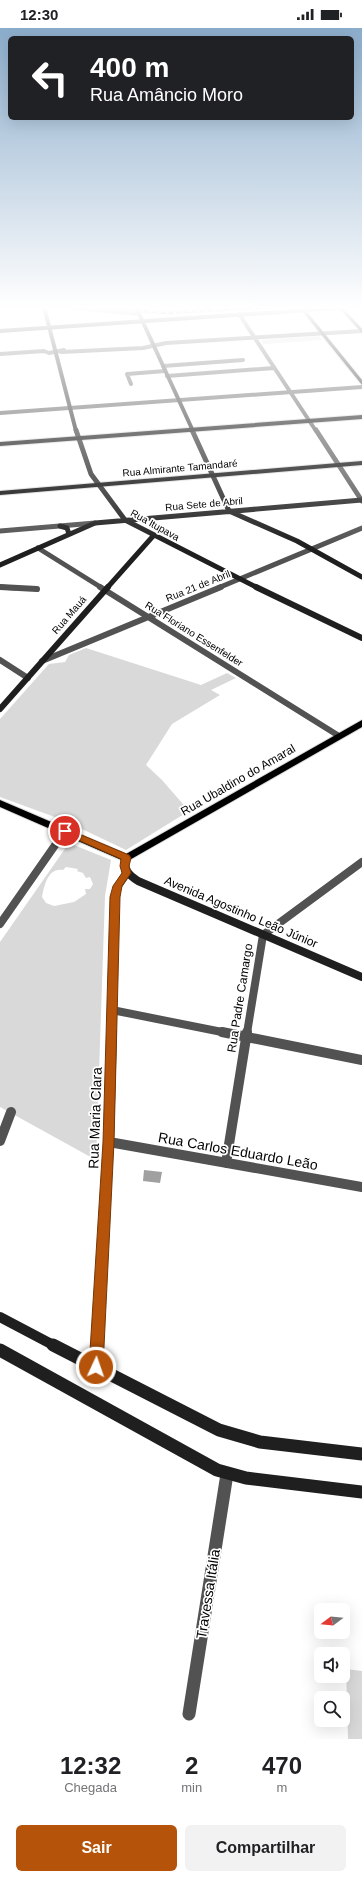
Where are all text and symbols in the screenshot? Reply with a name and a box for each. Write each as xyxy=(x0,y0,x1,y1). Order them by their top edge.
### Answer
text: 12:30 xyxy=(20,6,58,23)
icon: left xyxy=(24,52,76,104)
text: 400 m xyxy=(90,52,169,83)
text: Rua Amâncio Moro xyxy=(90,85,243,105)
street label: Rua Almirante Tamandaré xyxy=(122,457,238,479)
street label: Rua Sete de Abril xyxy=(165,495,243,513)
street label: Rua Itupava xyxy=(129,507,182,543)
street label: Rua 21 de Abril xyxy=(164,568,232,604)
street label: Rua Mauá xyxy=(50,594,89,636)
street label: Rua Floriano Essenfelder xyxy=(143,599,245,669)
street label: Rua Ubaldino do Amaral xyxy=(178,741,298,819)
pin xyxy=(48,814,82,848)
icon: arrive xyxy=(54,820,76,842)
street label: Avenida Agostinho Leão Júnior xyxy=(162,873,320,951)
street label: Rua Padre Camargo xyxy=(224,942,256,1053)
street label: Rua Maria Clara xyxy=(85,1067,105,1169)
street label: Rua Carlos Eduardo Leão xyxy=(157,1129,319,1173)
position arrow xyxy=(75,1346,117,1388)
street label: Travessa Itália xyxy=(193,1548,223,1640)
north arrow xyxy=(314,1603,350,1639)
map controls xyxy=(314,1603,350,1727)
button: sound xyxy=(314,1647,350,1683)
button: search xyxy=(314,1691,350,1727)
text: 12:32 xyxy=(60,1752,121,1779)
text: 2 xyxy=(185,1752,198,1779)
text: 470 xyxy=(262,1752,302,1779)
text: Chegada xyxy=(64,1780,117,1795)
text: min xyxy=(181,1780,202,1795)
text: m xyxy=(277,1780,287,1795)
button: Sair xyxy=(16,1825,177,1871)
button: Compartilhar xyxy=(185,1825,346,1871)

